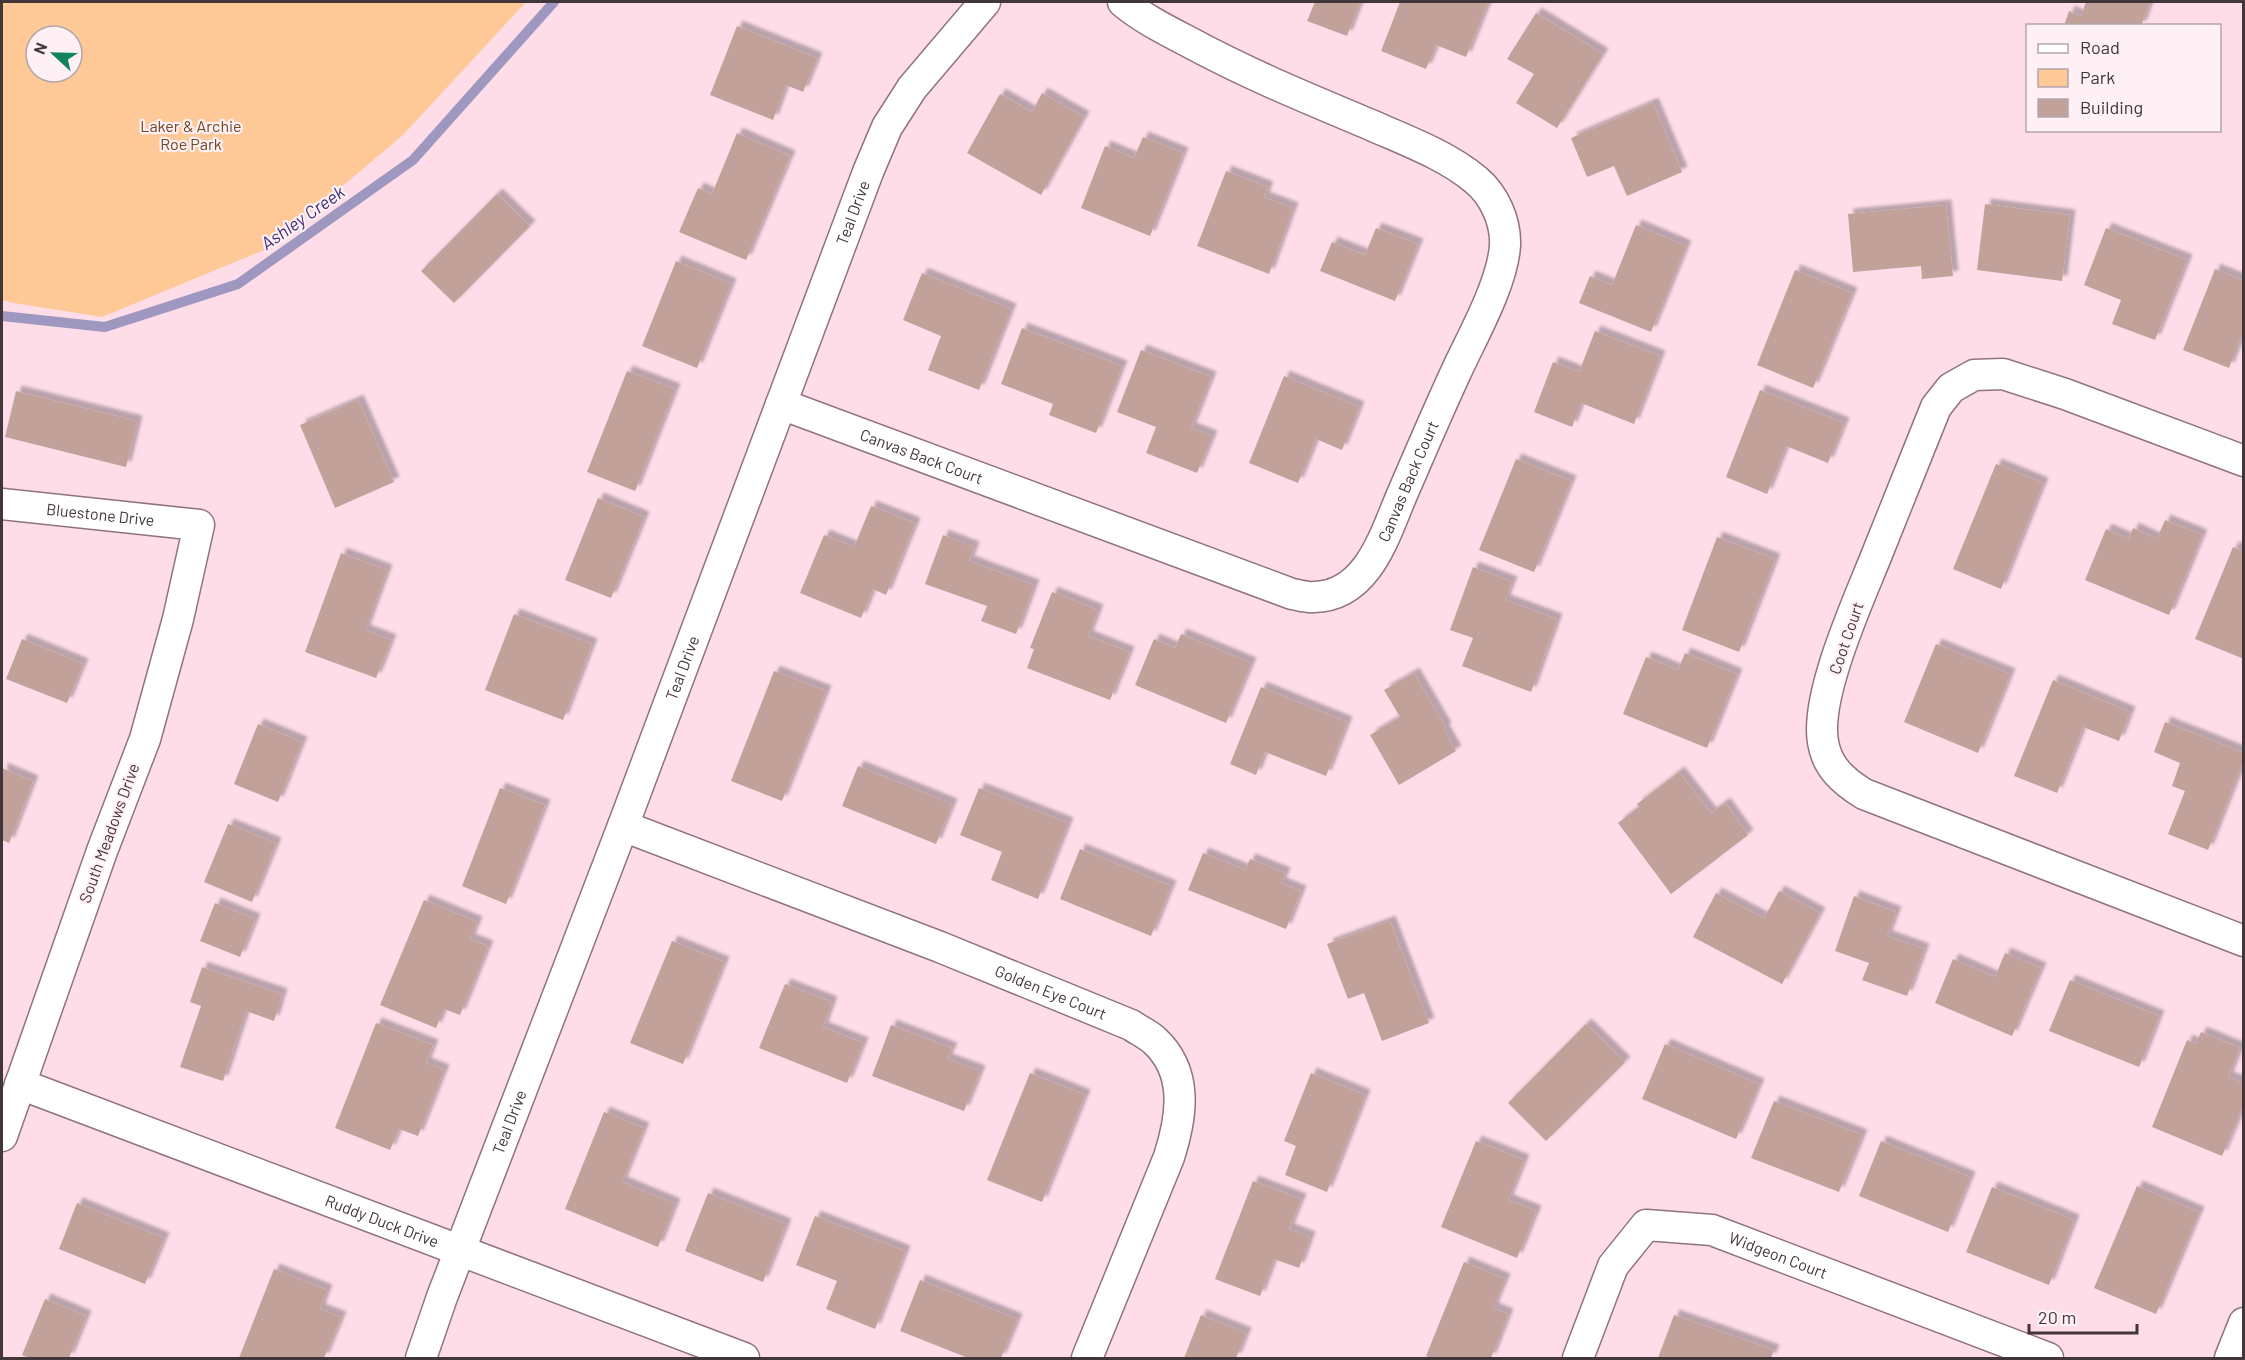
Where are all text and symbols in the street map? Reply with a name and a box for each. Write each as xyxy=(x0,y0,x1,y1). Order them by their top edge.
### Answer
north arrow xyxy=(24,24,84,84)
legend xyxy=(2026,24,2221,132)
text: Road xyxy=(2080,36,2120,58)
text: N xyxy=(29,40,50,57)
text: Park xyxy=(2080,66,2115,88)
text: Building xyxy=(2080,96,2143,118)
park label: Laker & Archie Roe Park xyxy=(140,116,242,153)
street label: Teal Drive xyxy=(832,178,873,247)
water label: Ashley Creek xyxy=(256,180,349,254)
street label: Canvas Back Court xyxy=(1373,418,1442,545)
street label: Canvas Back Court xyxy=(858,424,986,487)
street label: Bluestone Drive xyxy=(45,499,156,529)
street label: Coot Court xyxy=(1824,599,1867,676)
street label: Teal Drive xyxy=(661,633,702,702)
street label: South Meadows Drive xyxy=(74,760,143,905)
street label: Golden Eye Court xyxy=(992,961,1110,1023)
street label: Teal Drive xyxy=(488,1087,530,1157)
street label: Ruddy Duck Drive xyxy=(323,1190,442,1251)
street label: Widgeon Court xyxy=(1727,1227,1830,1282)
scale bar xyxy=(2029,1297,2137,1335)
text: 20 m xyxy=(2038,1306,2076,1328)

